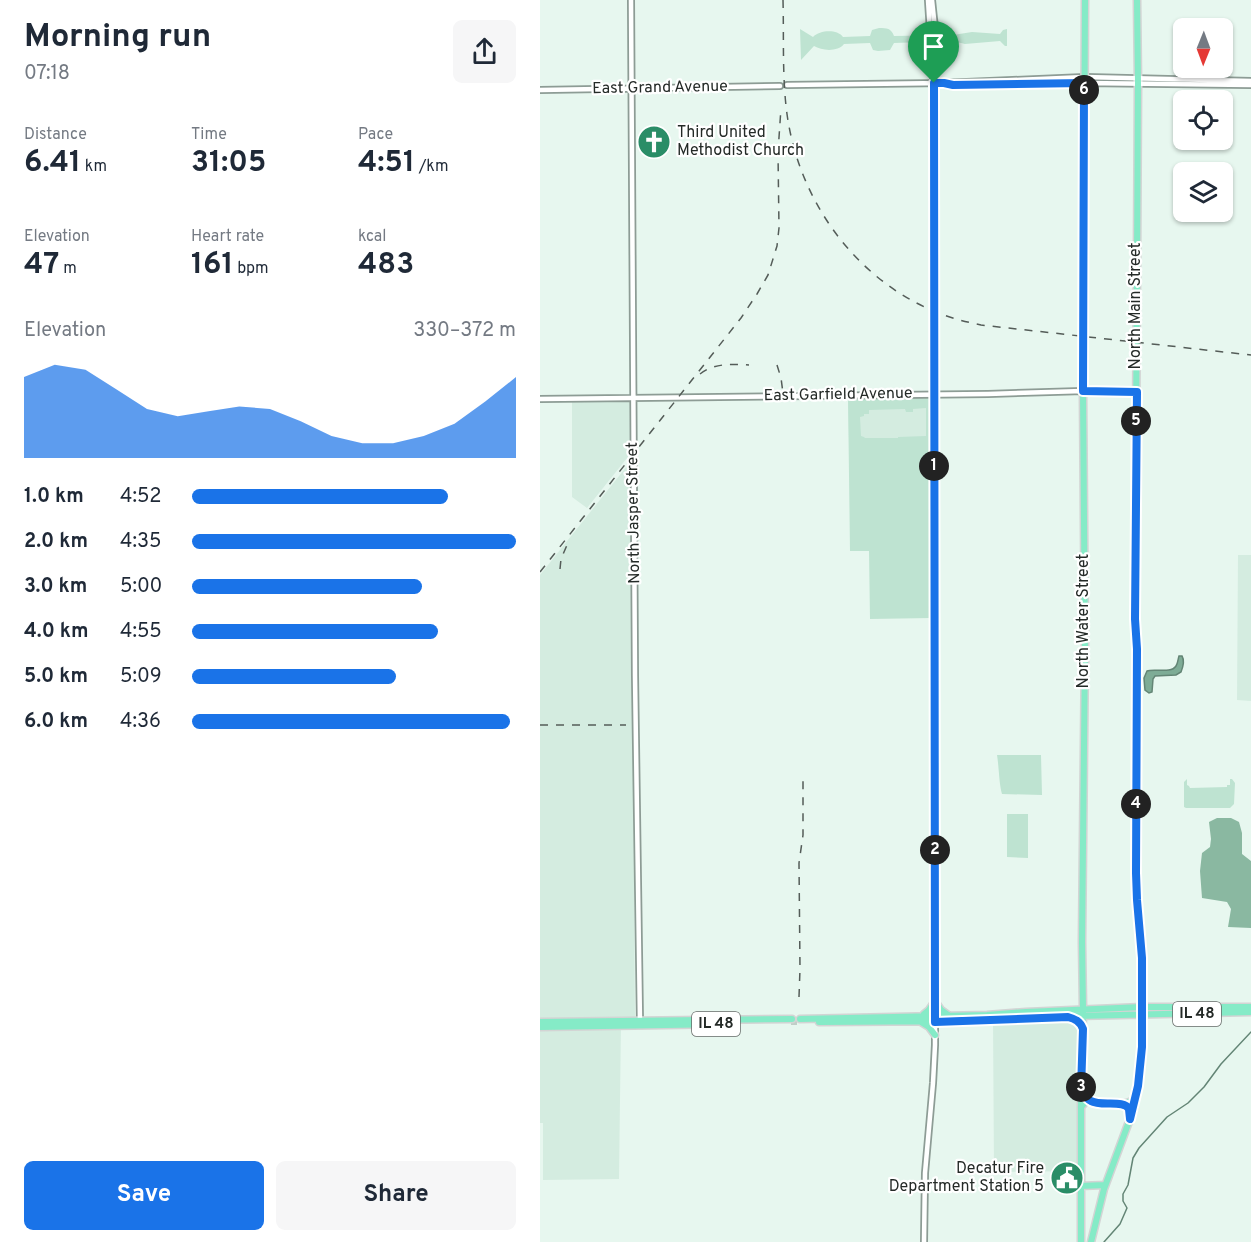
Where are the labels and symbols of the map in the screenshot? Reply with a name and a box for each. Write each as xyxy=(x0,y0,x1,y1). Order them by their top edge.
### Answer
north arrow xyxy=(1173,18,1233,78)
pin xyxy=(908,21,959,83)
pin: 6 xyxy=(1069,75,1099,105)
street label: East Grand Avenue xyxy=(592,77,728,99)
place label: Third United Methodist Church xyxy=(677,123,804,161)
church icon: Third United Methodist Church xyxy=(636,124,672,160)
street label: North Main Street xyxy=(1126,243,1146,369)
street label: East Garfield Avenue xyxy=(763,384,913,406)
pin: 5 xyxy=(1121,406,1151,436)
street label: North Jasper Street xyxy=(623,442,645,584)
pin: 1 xyxy=(919,451,949,481)
street label: North Water Street xyxy=(1074,554,1094,688)
pin: 4 xyxy=(1121,789,1151,819)
pin: 2 xyxy=(920,835,950,865)
road number: IL 48 xyxy=(1173,1002,1221,1026)
road number: IL 48 xyxy=(692,1012,740,1036)
pin: 3 xyxy=(1066,1072,1096,1102)
place label: Decatur Fire Department Station 5 xyxy=(889,1159,1044,1197)
public building icon: Decatur Fire Department Station 5 xyxy=(1049,1160,1085,1196)

